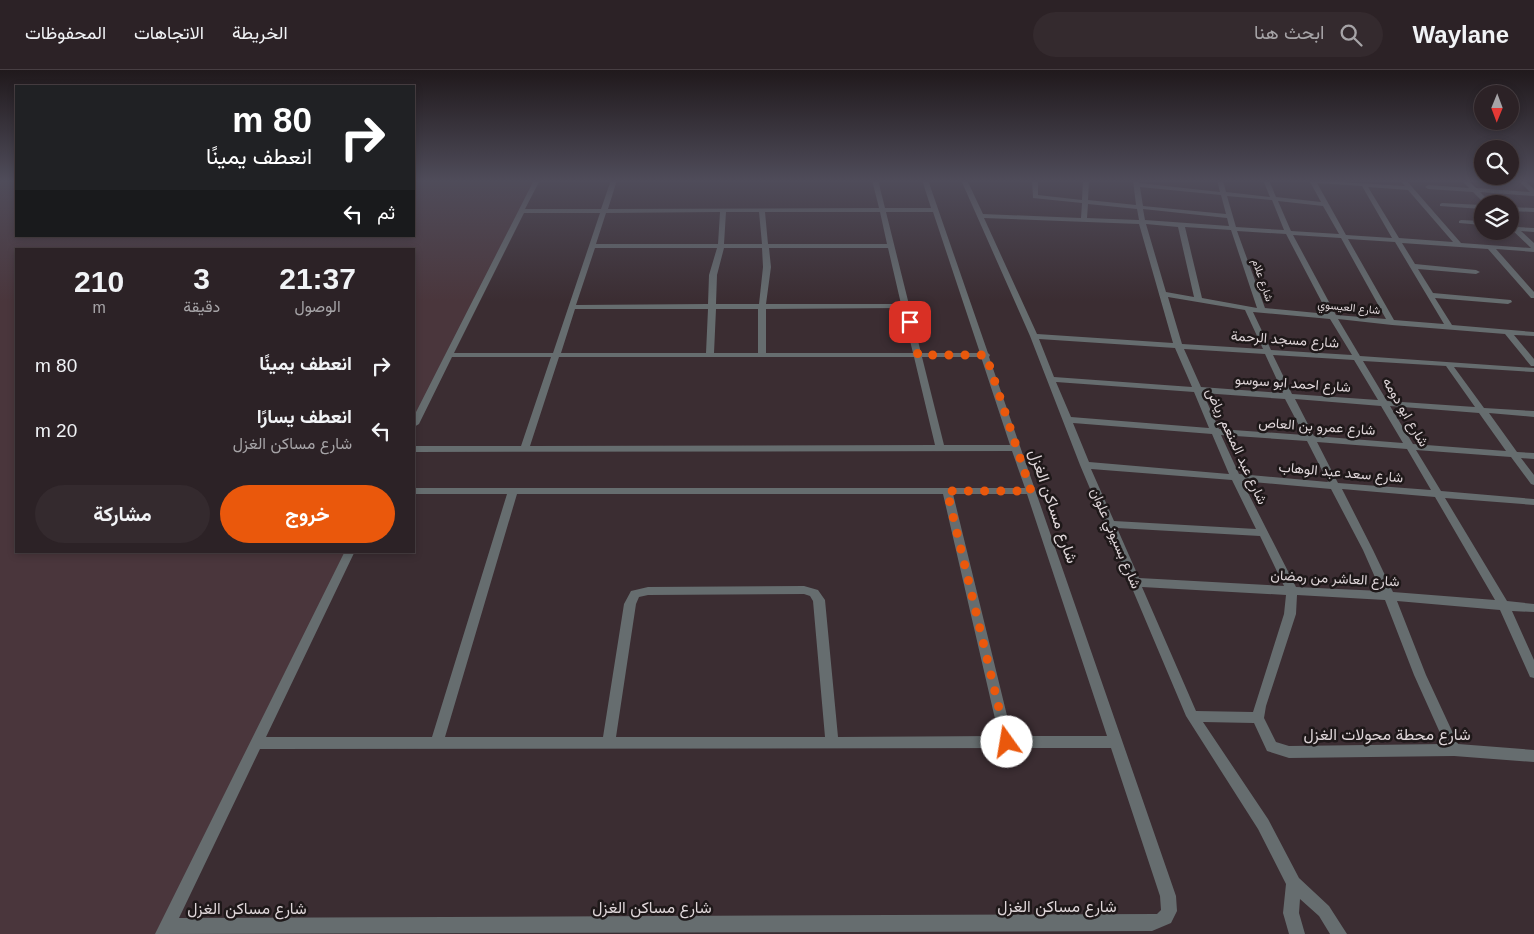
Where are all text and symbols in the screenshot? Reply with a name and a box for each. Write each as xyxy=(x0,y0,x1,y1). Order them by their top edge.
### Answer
search box xyxy=(1033,12,1383,57)
icon: search xyxy=(1337,21,1365,49)
text: Waylane xyxy=(1413,21,1509,48)
text: ابحث هنا xyxy=(1254,22,1325,43)
text: المحفوظات xyxy=(25,23,106,43)
text: الاتجاهات xyxy=(134,23,204,43)
text: الخريطة xyxy=(232,23,288,43)
north arrow xyxy=(1474,85,1519,130)
map controls xyxy=(1474,85,1519,240)
text: 80 m xyxy=(232,100,312,139)
icon: right xyxy=(330,105,395,170)
button: search xyxy=(1474,140,1519,185)
text: انعطف يمينًا xyxy=(206,144,312,169)
button: layers xyxy=(1474,195,1519,240)
icon: left xyxy=(339,200,367,228)
text: ثم xyxy=(377,202,395,223)
street label: شارع علام xyxy=(1248,257,1276,304)
text: 3 xyxy=(193,262,210,295)
text: 21:37 xyxy=(279,262,356,295)
text: 210 xyxy=(74,265,124,298)
text: دقيقة xyxy=(183,298,220,315)
text: الوصول xyxy=(295,298,341,315)
street label: شارع العيسوي xyxy=(1317,298,1381,320)
text: m xyxy=(92,299,106,316)
pin xyxy=(889,301,931,343)
icon: arrive xyxy=(896,308,924,336)
street label: شارع مسجد الرحمة xyxy=(1230,327,1340,354)
icon: right xyxy=(367,352,395,380)
text: انعطف يمينًا xyxy=(259,353,352,374)
text: 80 m xyxy=(35,355,77,376)
street label: شارع احمد ابو سوسو xyxy=(1234,371,1351,398)
street label: شارع ابو دومه xyxy=(1377,375,1432,451)
street label: شارع عبد المنعم رياض xyxy=(1200,385,1271,508)
text: انعطف يسارًا xyxy=(257,406,352,427)
street label: شارع عمرو بن العاص xyxy=(1258,414,1376,441)
icon: left xyxy=(367,417,395,445)
text: 20 m xyxy=(35,420,77,441)
text: شارع مساكن الغزل xyxy=(233,435,352,452)
street label: شارع مساكن الغزل xyxy=(1023,447,1081,566)
street label: شارع سعد عبد الوهاب xyxy=(1278,459,1404,488)
button: مشاركة xyxy=(35,485,210,543)
button: خروج xyxy=(220,485,395,543)
street label: شارع بسيوني علوان xyxy=(1084,485,1144,592)
street label: شارع العاشر من رمضان xyxy=(1270,567,1400,592)
position arrow xyxy=(980,715,1032,767)
street label: شارع محطة محولات الغزل xyxy=(1303,726,1471,746)
street label: شارع مساكن الغزل xyxy=(997,898,1117,918)
street label: شارع مساكن الغزل xyxy=(592,899,712,919)
street label: شارع مساكن الغزل xyxy=(187,900,307,920)

